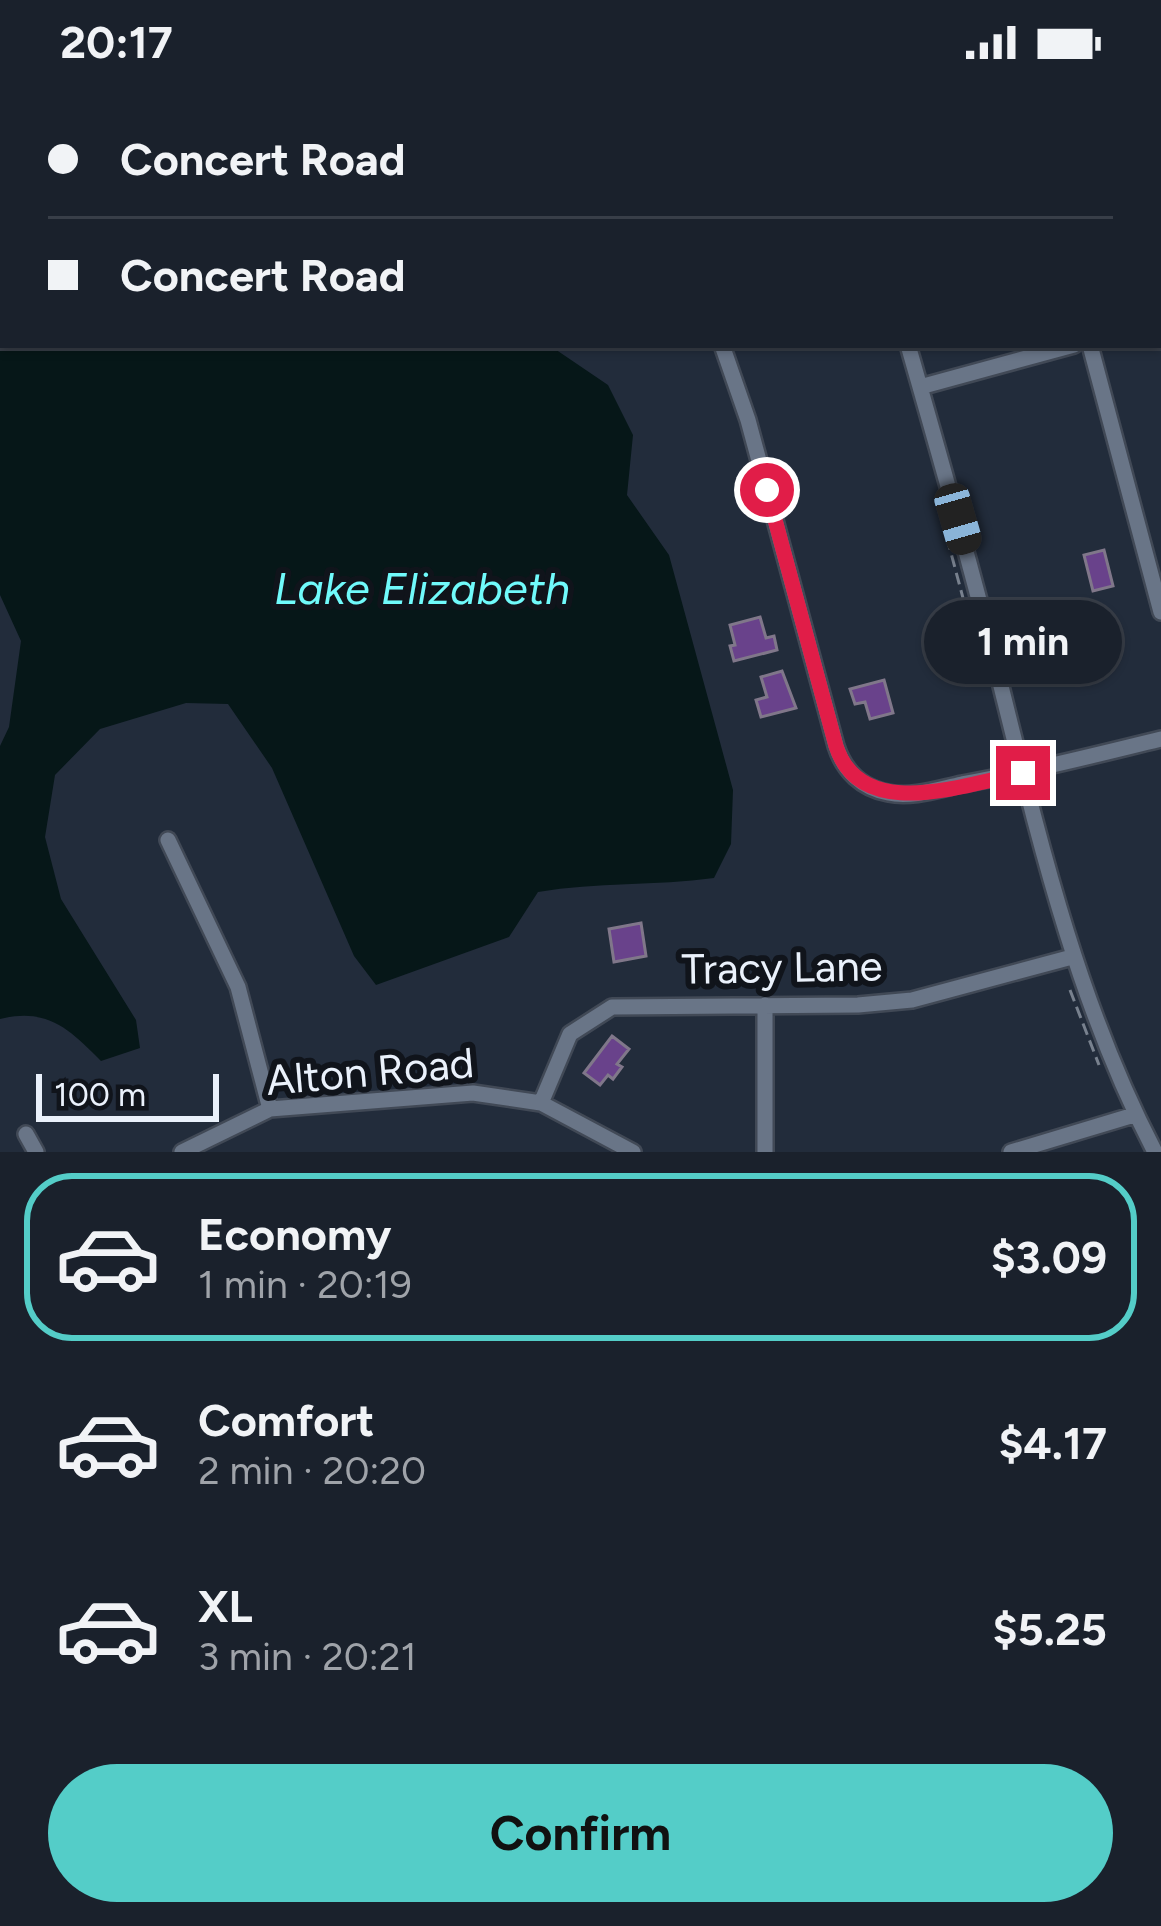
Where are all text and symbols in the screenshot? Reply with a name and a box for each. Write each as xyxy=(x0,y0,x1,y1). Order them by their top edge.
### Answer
text: 20:17 xyxy=(60,15,173,69)
text: Concert Road xyxy=(120,132,406,186)
text: Concert Road xyxy=(120,248,406,302)
route start xyxy=(740,463,794,517)
car xyxy=(931,479,985,559)
water label: Lake Elizabeth xyxy=(274,561,570,615)
callout: 1 min xyxy=(924,599,1122,683)
text: 1 min xyxy=(977,618,1069,665)
route end xyxy=(996,746,1050,800)
street label: Tracy Lane xyxy=(681,940,883,995)
street label: Alton Road xyxy=(264,1037,476,1106)
scale bar xyxy=(36,1068,219,1121)
text: 100 m xyxy=(54,1075,146,1114)
icon: car xyxy=(54,1203,162,1311)
text: Economy xyxy=(198,1207,391,1261)
text: $3.09 xyxy=(991,1230,1107,1284)
text: 1 min · 20:19 xyxy=(198,1261,412,1308)
icon: car xyxy=(54,1389,162,1497)
text: Comfort xyxy=(198,1393,374,1447)
text: $4.17 xyxy=(998,1416,1107,1470)
text: 2 min · 20:20 xyxy=(198,1447,426,1494)
icon: car xyxy=(54,1575,162,1683)
text: XL xyxy=(198,1579,253,1633)
text: $5.25 xyxy=(993,1602,1107,1656)
text: 3 min · 20:21 xyxy=(198,1633,417,1680)
button: Confirm xyxy=(48,1764,1113,1902)

